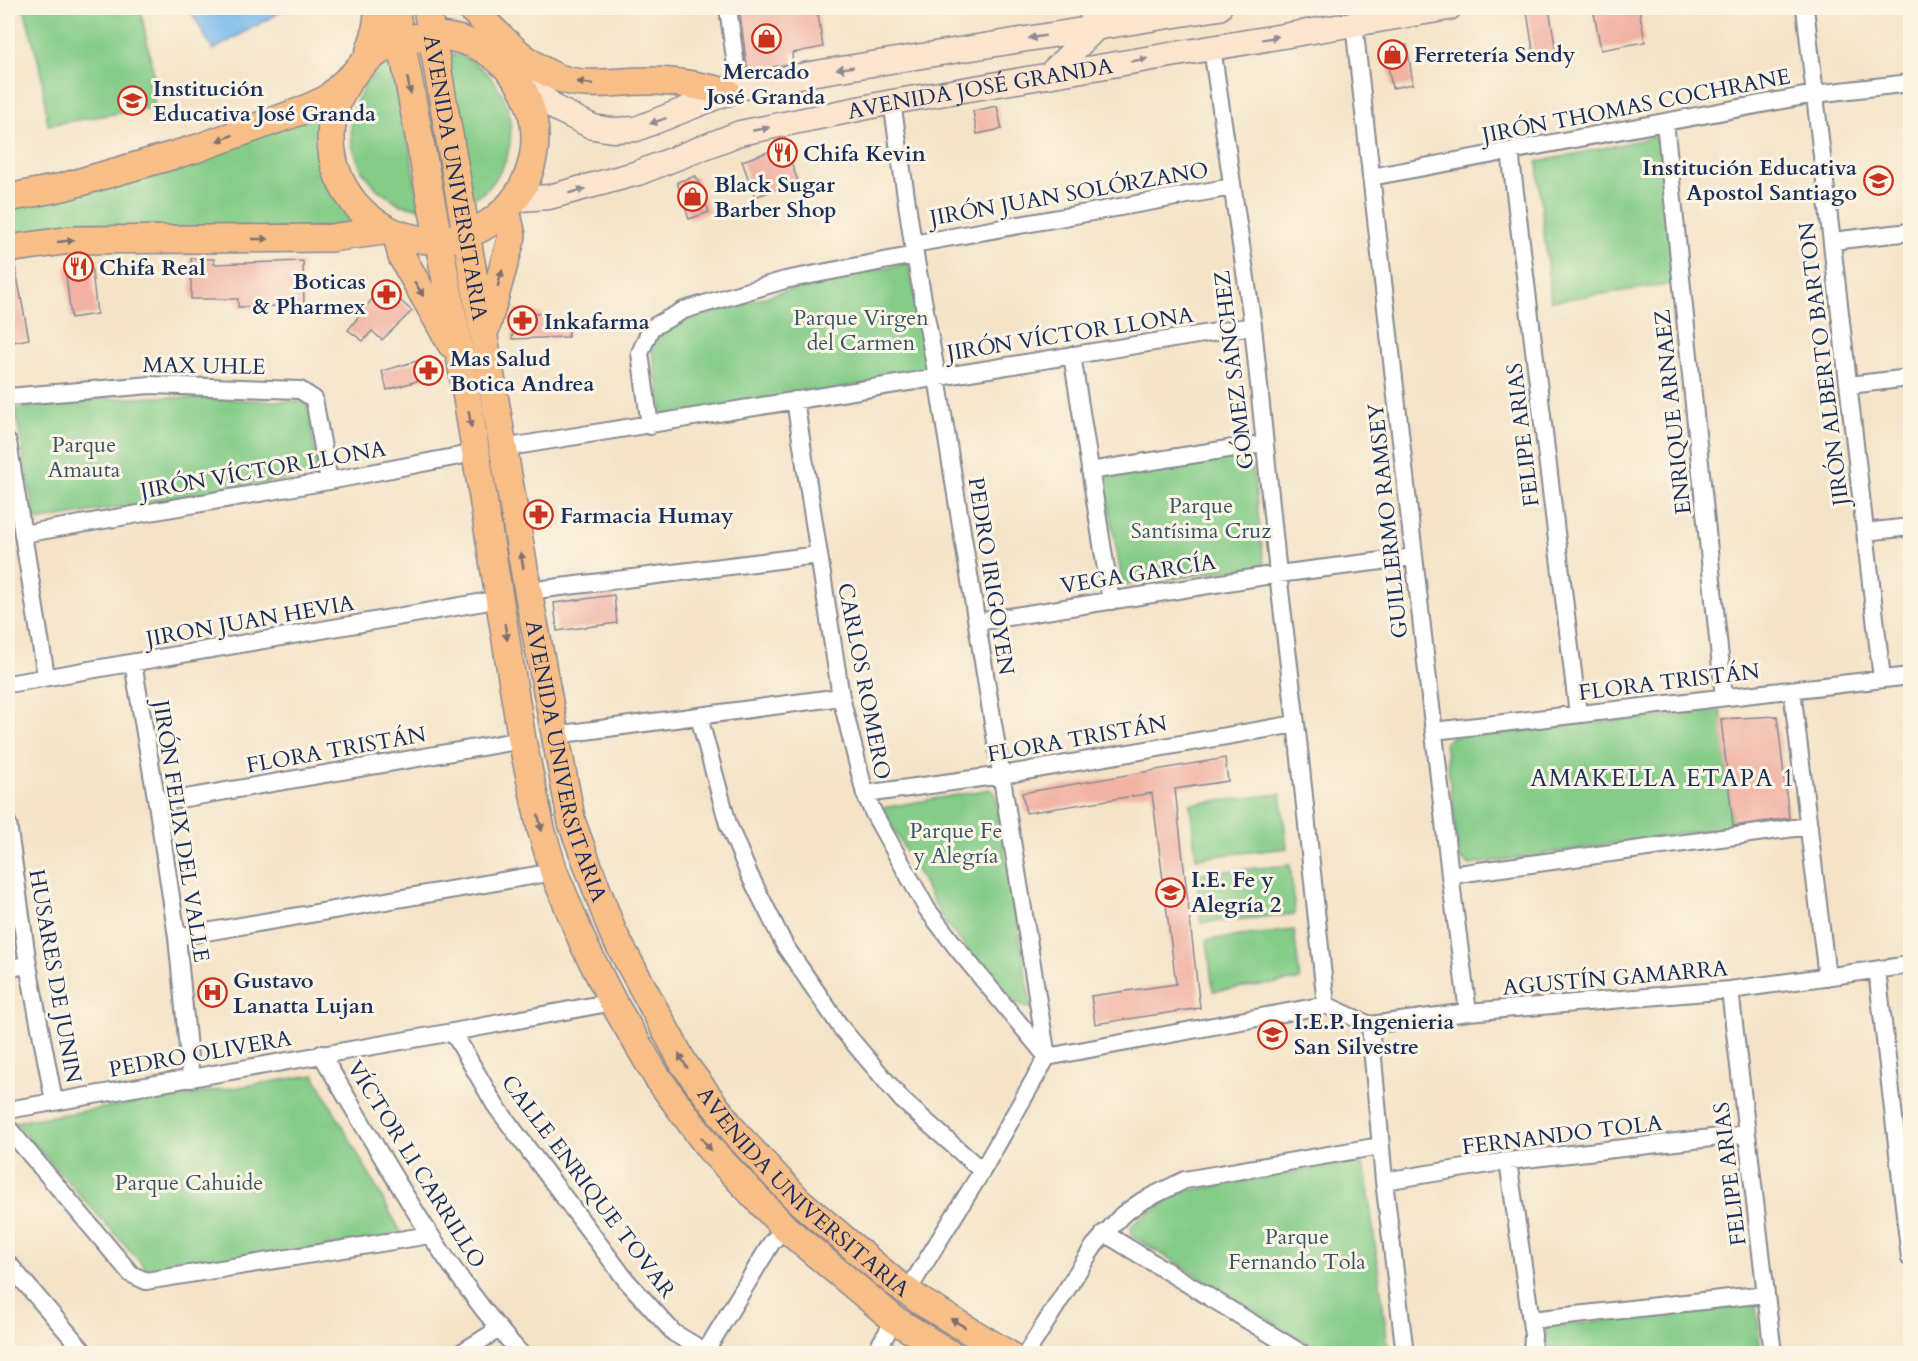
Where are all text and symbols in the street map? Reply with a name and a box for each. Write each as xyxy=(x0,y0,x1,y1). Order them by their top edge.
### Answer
shop icon: Mercado José Granda xyxy=(750,23,782,55)
street label: AVENIDA UNIVERSITARIA xyxy=(416,33,495,323)
one-way arrow xyxy=(1028,33,1047,42)
one-way arrow xyxy=(1260,33,1279,42)
shop icon: Ferretería Sendy xyxy=(1377,38,1409,70)
place label: Ferretería Sendy xyxy=(1414,40,1576,70)
street label: AVENIDA JOSÉ GRANDA xyxy=(845,51,1115,127)
one-way arrow xyxy=(1130,56,1149,65)
place label: Mercado José Granda xyxy=(703,57,826,112)
street label: JIRÓN THOMAS COCHRANE xyxy=(1477,61,1793,151)
one-way arrow xyxy=(835,64,854,73)
place label: Institución Educativa José Granda xyxy=(153,74,376,129)
one-way arrow xyxy=(405,76,414,95)
one-way arrow xyxy=(576,78,595,87)
school or university icon: Institución Educativa José Granda xyxy=(116,85,148,117)
one-way arrow xyxy=(649,116,667,126)
one-way arrow xyxy=(752,123,770,133)
one-way arrow xyxy=(216,134,234,144)
restaurant icon: Chifa Kevin xyxy=(766,137,798,169)
place label: Chifa Kevin xyxy=(803,139,926,169)
place label: Institución Educativa Apostol Santiago xyxy=(1642,153,1857,208)
street label: JIRÓN JUAN SOLÓRZANO xyxy=(924,155,1211,234)
school or university icon: Institución Educativa Apostol Santiago xyxy=(1862,164,1894,196)
place label: Black Sugar Barber Shop xyxy=(714,170,837,225)
shop icon: Black Sugar Barber Shop xyxy=(677,181,709,213)
one-way arrow xyxy=(568,185,586,195)
street label: JIRÓN ALBERTO BARTON xyxy=(1792,220,1857,510)
one-way arrow xyxy=(251,234,270,244)
one-way arrow xyxy=(56,236,75,246)
restaurant icon: Chifa Real xyxy=(62,251,94,283)
place label: Chifa Real xyxy=(99,253,206,283)
place label: Boticas & Pharmex xyxy=(253,267,366,322)
one-way arrow xyxy=(495,269,505,287)
street label: GÓMEZ SÁNCHEZ xyxy=(1207,269,1261,471)
pharmacy icon: Boticas & Pharmex xyxy=(371,278,403,310)
one-way arrow xyxy=(414,281,425,297)
street label: JIRÓN VÍCTOR LLONA xyxy=(942,300,1196,369)
park label: Parque Virgen del Carmen xyxy=(793,303,929,358)
pharmacy icon: Inkafarma xyxy=(507,305,539,337)
place label: Inkafarma xyxy=(544,307,650,337)
street label: ENRIQUE ARNAEZ xyxy=(1647,308,1699,516)
place label: Mas Salud Botica Andrea xyxy=(450,344,594,399)
street label: MAX UHLE xyxy=(142,350,266,382)
pharmacy icon: Mas Salud Botica Andrea xyxy=(413,355,445,387)
street label: FELIPE ARIAS xyxy=(1499,361,1547,508)
street label: GUILLERMO RAMSEY xyxy=(1361,401,1415,640)
one-way arrow xyxy=(465,409,474,428)
park label: Parque Amauta xyxy=(48,430,121,485)
street label: JIRÓN VÍCTOR LLONA xyxy=(135,434,389,507)
street label: PEDRO IRIGOYEN xyxy=(961,475,1022,678)
park label: Parque Santísima Cruz xyxy=(1131,491,1271,546)
pharmacy icon: Farmacia Humay xyxy=(523,499,555,531)
place label: Farmacia Humay xyxy=(560,501,734,531)
street label: VEGA GARCÍA xyxy=(1058,547,1218,601)
one-way arrow xyxy=(518,550,527,569)
street label: CARLOS ROMERO xyxy=(830,580,898,782)
street label: JIRON JUAN HEVIA xyxy=(141,588,357,655)
street label: AVENIDA UNIVERSITARIA xyxy=(518,618,614,906)
one-way arrow xyxy=(501,622,510,641)
street label: FLORA TRISTÁN xyxy=(1577,656,1762,708)
street label: JIRÓN FELIX DEL VALLE xyxy=(145,695,217,964)
street label: FLORA TRISTÁN xyxy=(985,708,1170,770)
street label: FLORA TRISTÁN xyxy=(244,719,429,781)
district label: AMAKELLA ETAPA 1 xyxy=(1530,762,1796,795)
one-way arrow xyxy=(536,814,546,833)
park label: Parque Fe y Alegría xyxy=(910,816,1002,871)
place label: I.E. Fe y Alegría 2 xyxy=(1191,865,1281,920)
street label: HUSARES DE JUNIN xyxy=(21,867,89,1086)
school or university icon: I.E. Fe y Alegría 2 xyxy=(1154,876,1186,908)
street label: AGUSTÍN GAMARRA xyxy=(1501,953,1729,1003)
place label: Gustavo Lanatta Lujan xyxy=(233,966,374,1021)
hospital icon: Gustavo Lanatta Lujan xyxy=(196,977,228,1009)
place label: I.E.P. Ingenieria San Silvestre xyxy=(1294,1007,1455,1062)
school or university icon: I.E.P. Ingenieria San Silvestre xyxy=(1257,1018,1289,1050)
street label: PEDRO OLIVERA xyxy=(106,1023,294,1085)
one-way arrow xyxy=(677,1053,688,1069)
street label: VÍCTOR LI CARRILLO xyxy=(340,1055,492,1274)
street label: CALLE ENRIQUE TOVAR xyxy=(494,1069,683,1305)
street label: AVENIDA UNIVERSITARIA xyxy=(690,1081,916,1304)
street label: FELIPE ARIAS xyxy=(1706,1100,1754,1247)
street label: FERNANDO TOLA xyxy=(1460,1108,1664,1162)
one-way arrow xyxy=(700,1135,712,1151)
park label: Parque Cahuide xyxy=(115,1168,263,1198)
park label: Parque Fernando Tola xyxy=(1228,1222,1366,1277)
one-way arrow xyxy=(950,1318,966,1329)

